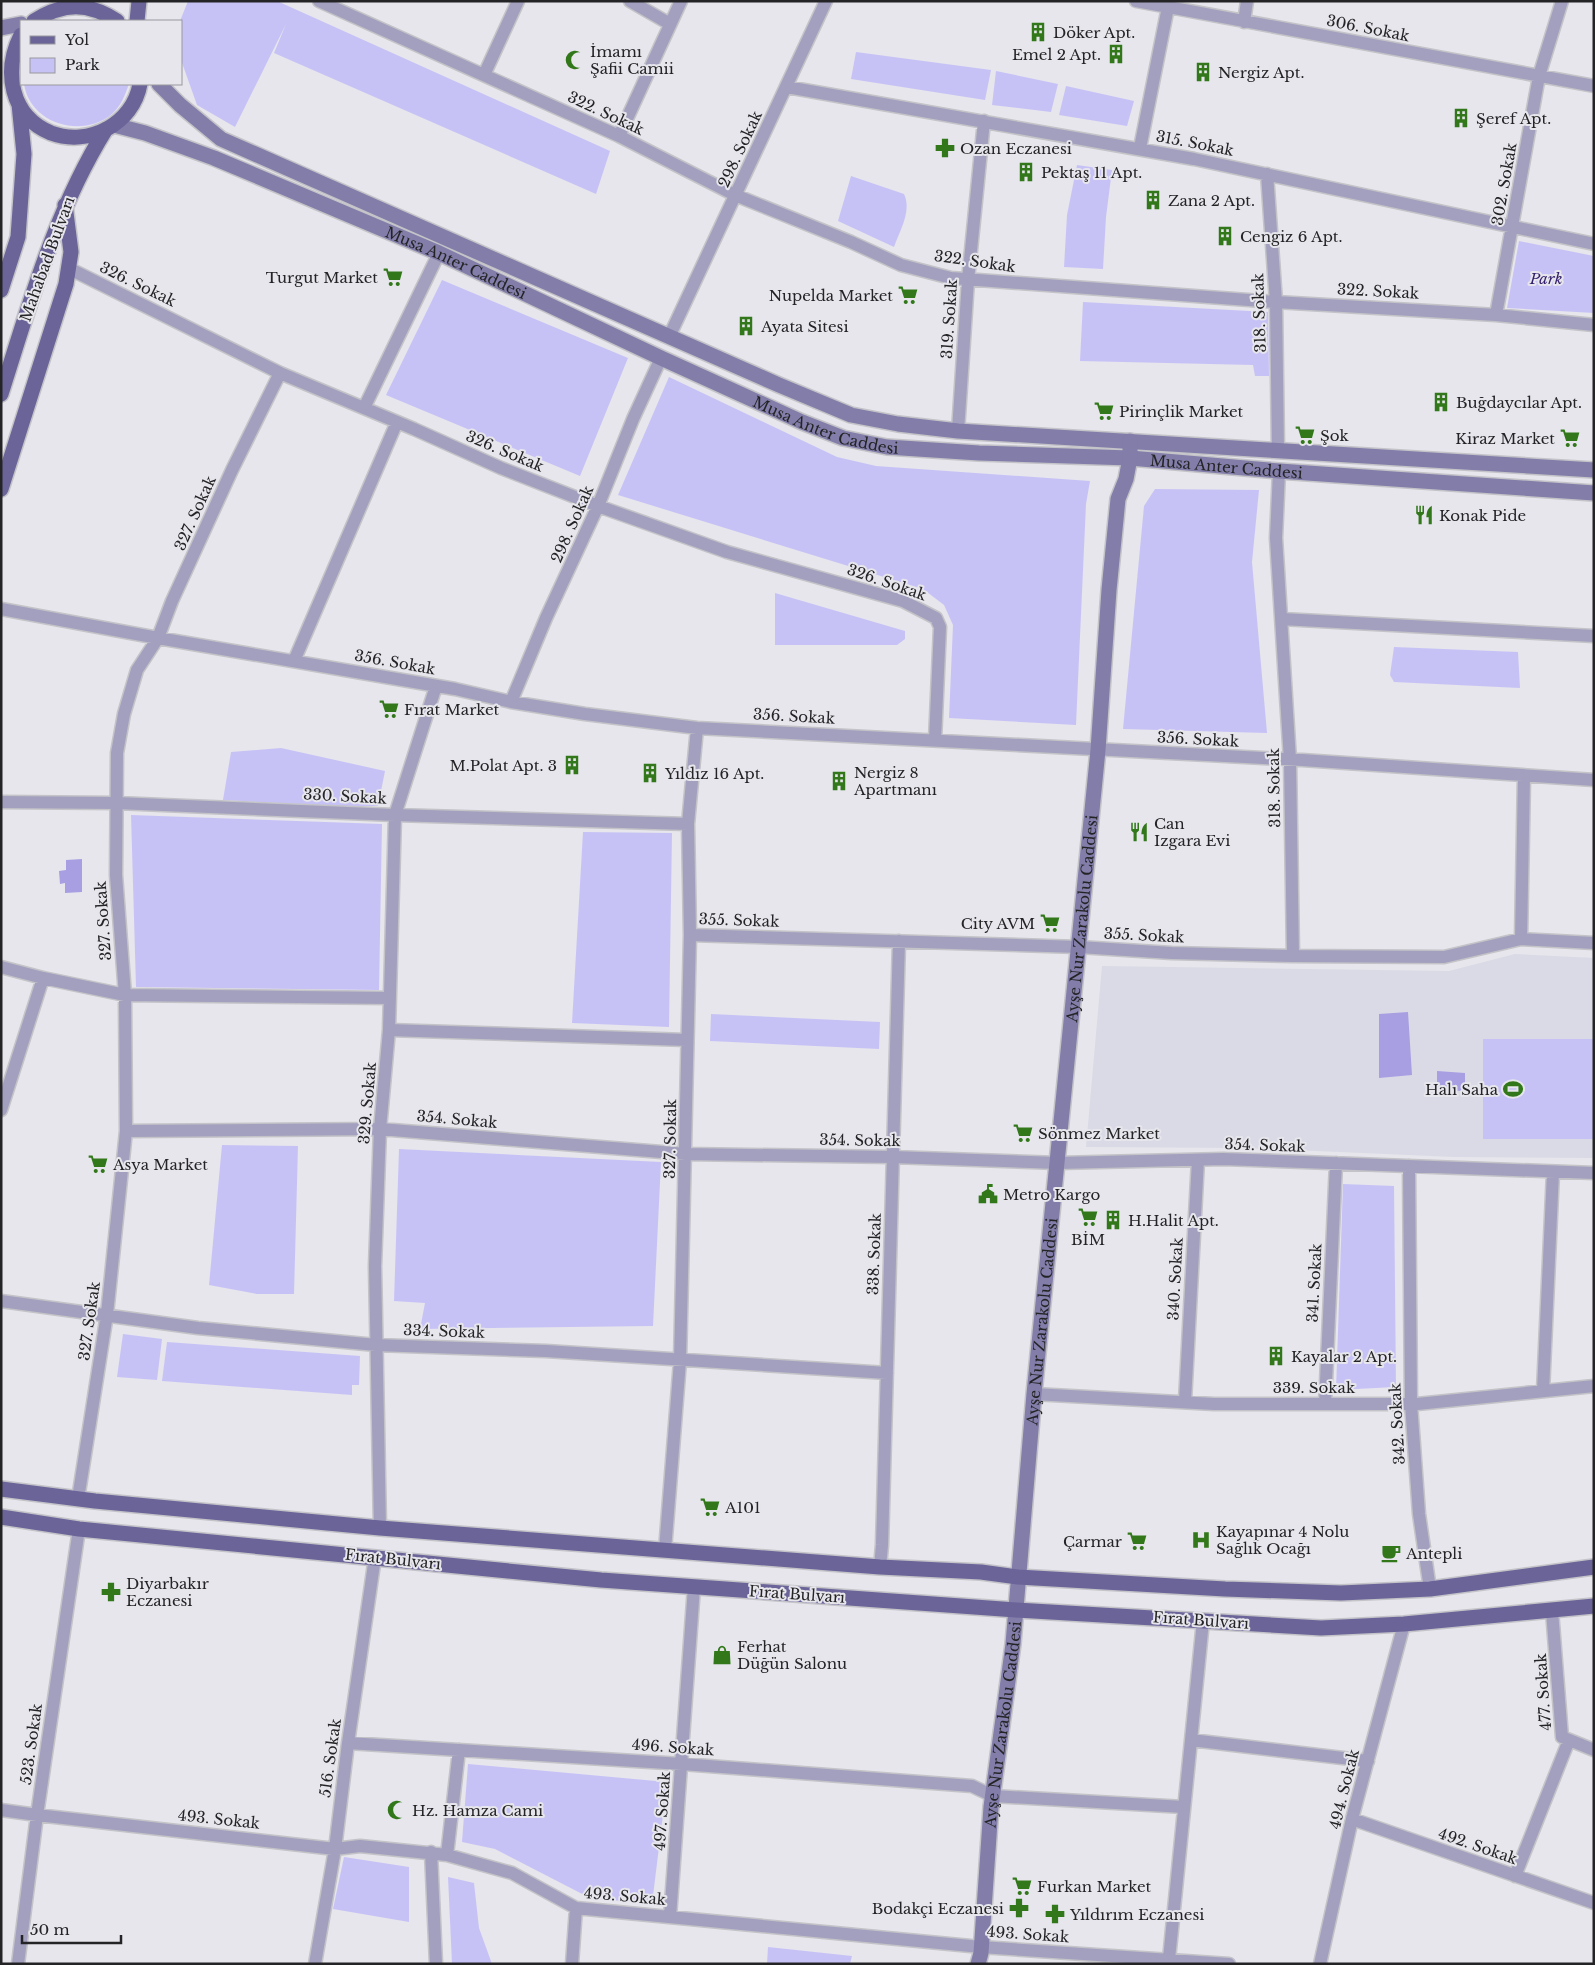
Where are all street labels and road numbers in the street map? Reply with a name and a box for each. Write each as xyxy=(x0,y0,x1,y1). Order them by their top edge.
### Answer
street label: 306. Sokak xyxy=(1325,11,1412,45)
street label: 322. Sokak xyxy=(565,87,648,139)
street label: 298. Sokak xyxy=(714,107,766,190)
street label: 315. Sokak xyxy=(1154,126,1236,160)
street label: 302. Sokak xyxy=(1487,140,1521,227)
street label: Mahabad Bulvarı xyxy=(16,194,78,324)
street label: Musa Anter Caddesi xyxy=(383,222,530,303)
street label: 322. Sokak xyxy=(933,246,1018,276)
street label: 326. Sokak xyxy=(97,257,180,311)
street label: 318. Sokak xyxy=(1248,272,1270,353)
street label: 319. Sokak xyxy=(937,278,961,359)
street label: 322. Sokak xyxy=(1336,279,1420,303)
street label: Musa Anter Caddesi xyxy=(750,392,899,457)
street label: 326. Sokak xyxy=(463,426,547,476)
street label: Musa Anter Caddesi xyxy=(1149,450,1303,482)
street label: 327. Sokak xyxy=(170,472,220,553)
street label: 298. Sokak xyxy=(547,482,598,566)
street label: 326. Sokak xyxy=(845,560,930,605)
street label: 356. Sokak xyxy=(353,646,438,679)
street label: 356. Sokak xyxy=(753,704,836,728)
street label: 356. Sokak xyxy=(1157,727,1240,751)
street label: 318. Sokak xyxy=(1264,747,1284,828)
street label: 330. Sokak xyxy=(303,784,388,808)
street label: Ayşe Nur Zarakolu Caddesi xyxy=(1061,814,1101,1024)
street label: 327. Sokak xyxy=(91,880,115,961)
street label: 355. Sokak xyxy=(698,909,780,931)
street label: 355. Sokak xyxy=(1103,923,1186,947)
street label: 329. Sokak xyxy=(354,1060,380,1145)
street label: 327. Sokak xyxy=(660,1098,680,1179)
street label: 354. Sokak xyxy=(416,1106,499,1132)
street label: 354. Sokak xyxy=(819,1130,901,1150)
street label: 354. Sokak xyxy=(1224,1134,1307,1156)
street label: 338. Sokak xyxy=(863,1212,885,1295)
street label: Ayşe Nur Zarakolu Caddesi xyxy=(1022,1217,1061,1427)
street label: 340. Sokak xyxy=(1163,1236,1187,1321)
street label: 341. Sokak xyxy=(1302,1242,1326,1323)
street label: 327. Sokak xyxy=(74,1279,104,1362)
street label: 334. Sokak xyxy=(403,1320,486,1342)
street label: 339. Sokak xyxy=(1273,1378,1356,1397)
street label: 342. Sokak xyxy=(1385,1382,1409,1465)
street label: Fırat Bulvarı xyxy=(344,1545,442,1573)
street label: Fırat Bulvarı xyxy=(748,1581,846,1607)
street label: Fırat Bulvarı xyxy=(1152,1607,1250,1633)
street label: Ayşe Nur Zarakolu Caddesi xyxy=(980,1620,1024,1830)
street label: 477. Sokak xyxy=(1531,1652,1555,1731)
street label: 523. Sokak xyxy=(16,1702,46,1786)
street label: 516. Sokak xyxy=(315,1717,345,1799)
street label: 496. Sokak xyxy=(631,1735,716,1759)
street label: 494. Sokak xyxy=(1325,1746,1363,1831)
street label: 497. Sokak xyxy=(650,1770,674,1851)
street label: 493. Sokak xyxy=(177,1805,262,1833)
street label: 492. Sokak xyxy=(1436,1824,1521,1869)
street label: 493. Sokak xyxy=(583,1883,668,1909)
street label: 493. Sokak xyxy=(986,1922,1070,1946)

